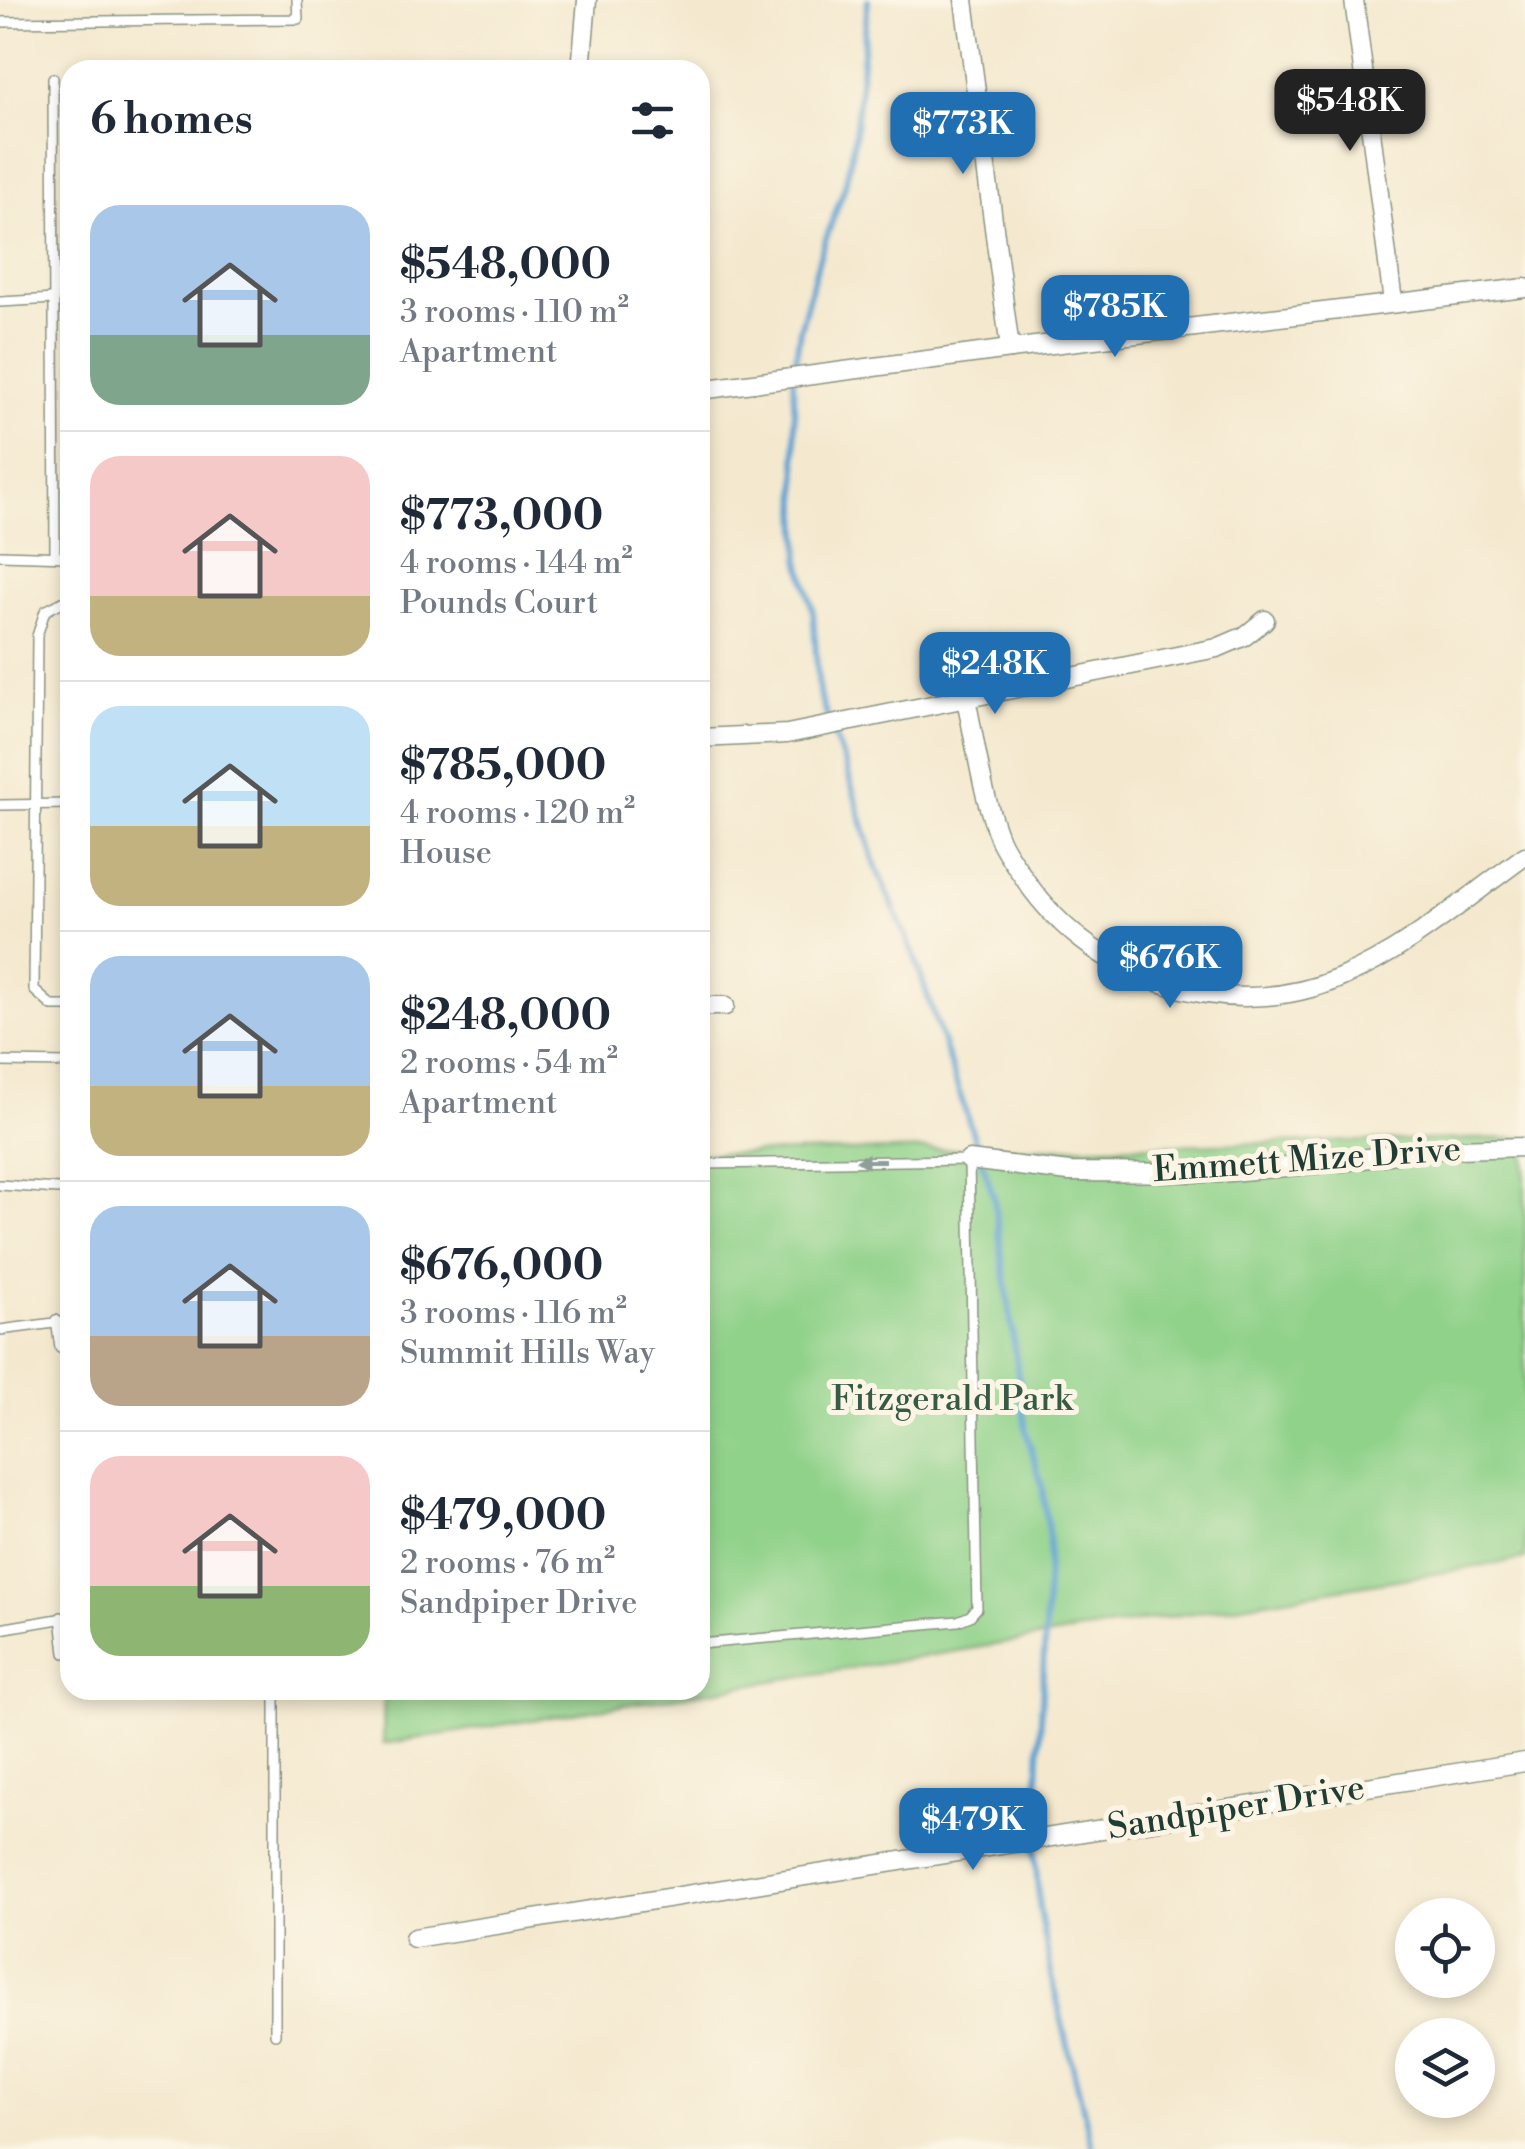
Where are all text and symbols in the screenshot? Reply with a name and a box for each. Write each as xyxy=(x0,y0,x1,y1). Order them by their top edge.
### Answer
pin: $548K xyxy=(1280,69,1420,154)
text: $548K xyxy=(1296,81,1404,121)
pin: $773K xyxy=(893,92,1033,177)
icon: filters xyxy=(625,93,680,148)
text: 6 homes xyxy=(90,94,253,147)
text: $773K xyxy=(912,104,1014,144)
text: $548,000 xyxy=(400,239,611,292)
icon: home xyxy=(170,245,290,365)
pin: $785K xyxy=(1045,275,1185,360)
text: $785K xyxy=(1063,287,1167,327)
text: 3 rooms · 110 m² xyxy=(400,292,629,332)
text: Apartment xyxy=(400,332,557,372)
text: $773,000 xyxy=(400,490,603,543)
icon: home xyxy=(170,496,290,616)
text: 4 rooms · 144 m² xyxy=(400,543,633,583)
text: Pounds Court xyxy=(400,583,598,623)
pin: $248K xyxy=(925,632,1065,717)
text: $248K xyxy=(941,644,1049,684)
text: $785,000 xyxy=(400,740,606,793)
icon: home xyxy=(170,746,290,866)
text: 4 rooms · 120 m² xyxy=(400,793,635,833)
text: House xyxy=(400,833,492,873)
pin: $676K xyxy=(1100,926,1240,1011)
text: $676K xyxy=(1119,938,1221,978)
text: $248,000 xyxy=(400,990,611,1043)
icon: home xyxy=(170,996,290,1116)
text: 2 rooms · 54 m² xyxy=(400,1043,618,1083)
text: Apartment xyxy=(400,1083,557,1123)
street label: Emmett Mize Drive xyxy=(1152,1128,1462,1192)
one-way arrow xyxy=(855,1153,887,1169)
text: $676,000 xyxy=(400,1240,603,1293)
icon: home xyxy=(170,1246,290,1366)
text: 3 rooms · 116 m² xyxy=(400,1293,627,1333)
text: Summit Hills Way xyxy=(400,1333,655,1373)
park label: Fitzgerald Park xyxy=(831,1378,1074,1421)
text: $479,000 xyxy=(400,1490,606,1543)
icon: home xyxy=(170,1496,290,1616)
text: 2 rooms · 76 m² xyxy=(400,1543,615,1583)
text: Sandpiper Drive xyxy=(400,1583,637,1623)
street label: Sandpiper Drive xyxy=(1104,1766,1368,1850)
pin: $479K xyxy=(903,1788,1043,1873)
text: $479K xyxy=(921,1800,1025,1840)
map controls xyxy=(1395,1898,1495,2118)
button: locate xyxy=(1395,1898,1495,1998)
button: layers xyxy=(1395,2018,1495,2118)

